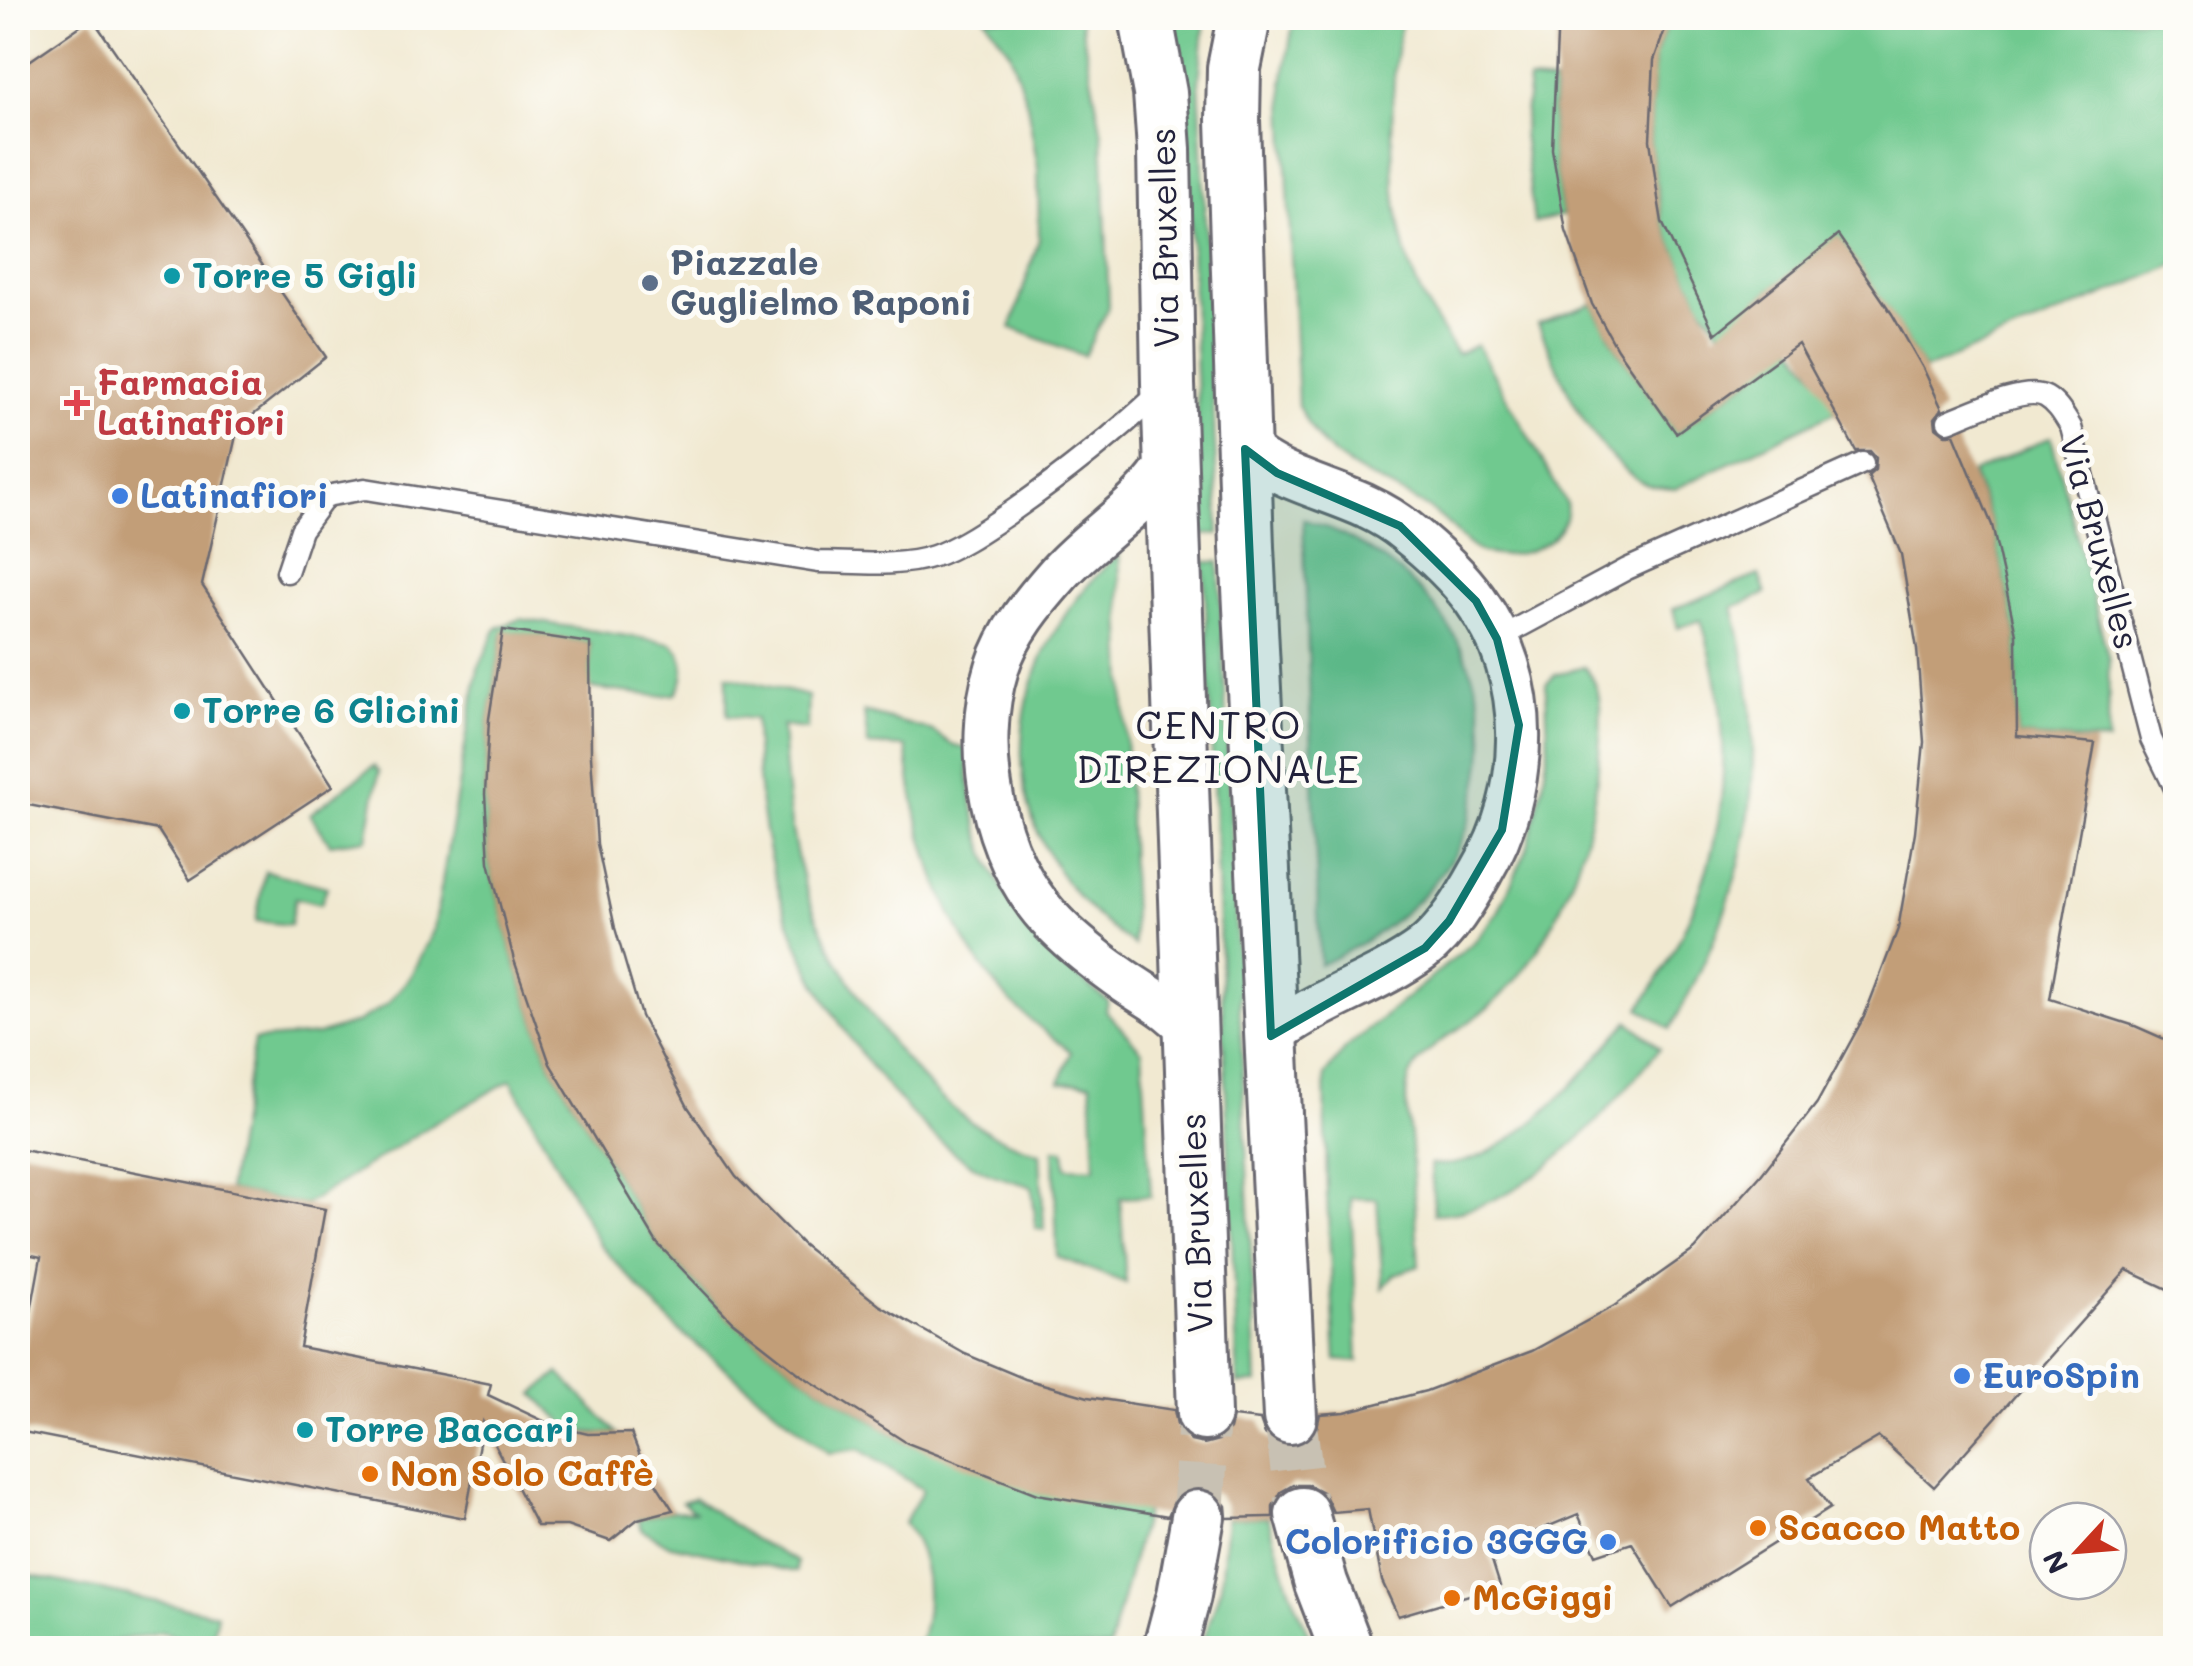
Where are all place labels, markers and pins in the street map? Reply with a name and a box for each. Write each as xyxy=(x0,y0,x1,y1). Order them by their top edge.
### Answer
place label: Piazzale Guglielmo Raponi xyxy=(670,238,972,324)
place label: Torre 5 Gigli xyxy=(192,251,418,297)
marker: Torre 5 Gigli xyxy=(161,265,183,287)
marker: Piazzale Guglielmo Raponi xyxy=(639,272,661,294)
place label: Farmacia Latinafiori xyxy=(97,358,286,444)
marker: Farmacia Latinafiori xyxy=(66,392,88,414)
place label: Latinafiori xyxy=(140,471,329,517)
marker: Latinafiori xyxy=(109,485,131,507)
place label: Torre 6 Glicini xyxy=(202,686,461,732)
marker: Torre 6 Glicini xyxy=(171,700,193,722)
place label: EuroSpin xyxy=(1982,1351,2140,1397)
marker: EuroSpin xyxy=(1951,1365,1973,1387)
place label: Torre Baccari xyxy=(325,1405,575,1451)
marker: Torre Baccari xyxy=(294,1419,316,1441)
place label: Non Solo Caffè xyxy=(390,1449,654,1495)
marker: Non Solo Caffè xyxy=(359,1463,381,1485)
place label: Scacco Matto xyxy=(1778,1503,2020,1549)
place label: Colorificio 3GGG xyxy=(1285,1517,1588,1563)
marker: Scacco Matto xyxy=(1747,1517,1769,1539)
marker: Colorificio 3GGG xyxy=(1597,1531,1619,1553)
place label: McGiggi xyxy=(1472,1573,1614,1619)
marker: McGiggi xyxy=(1441,1587,1463,1609)

